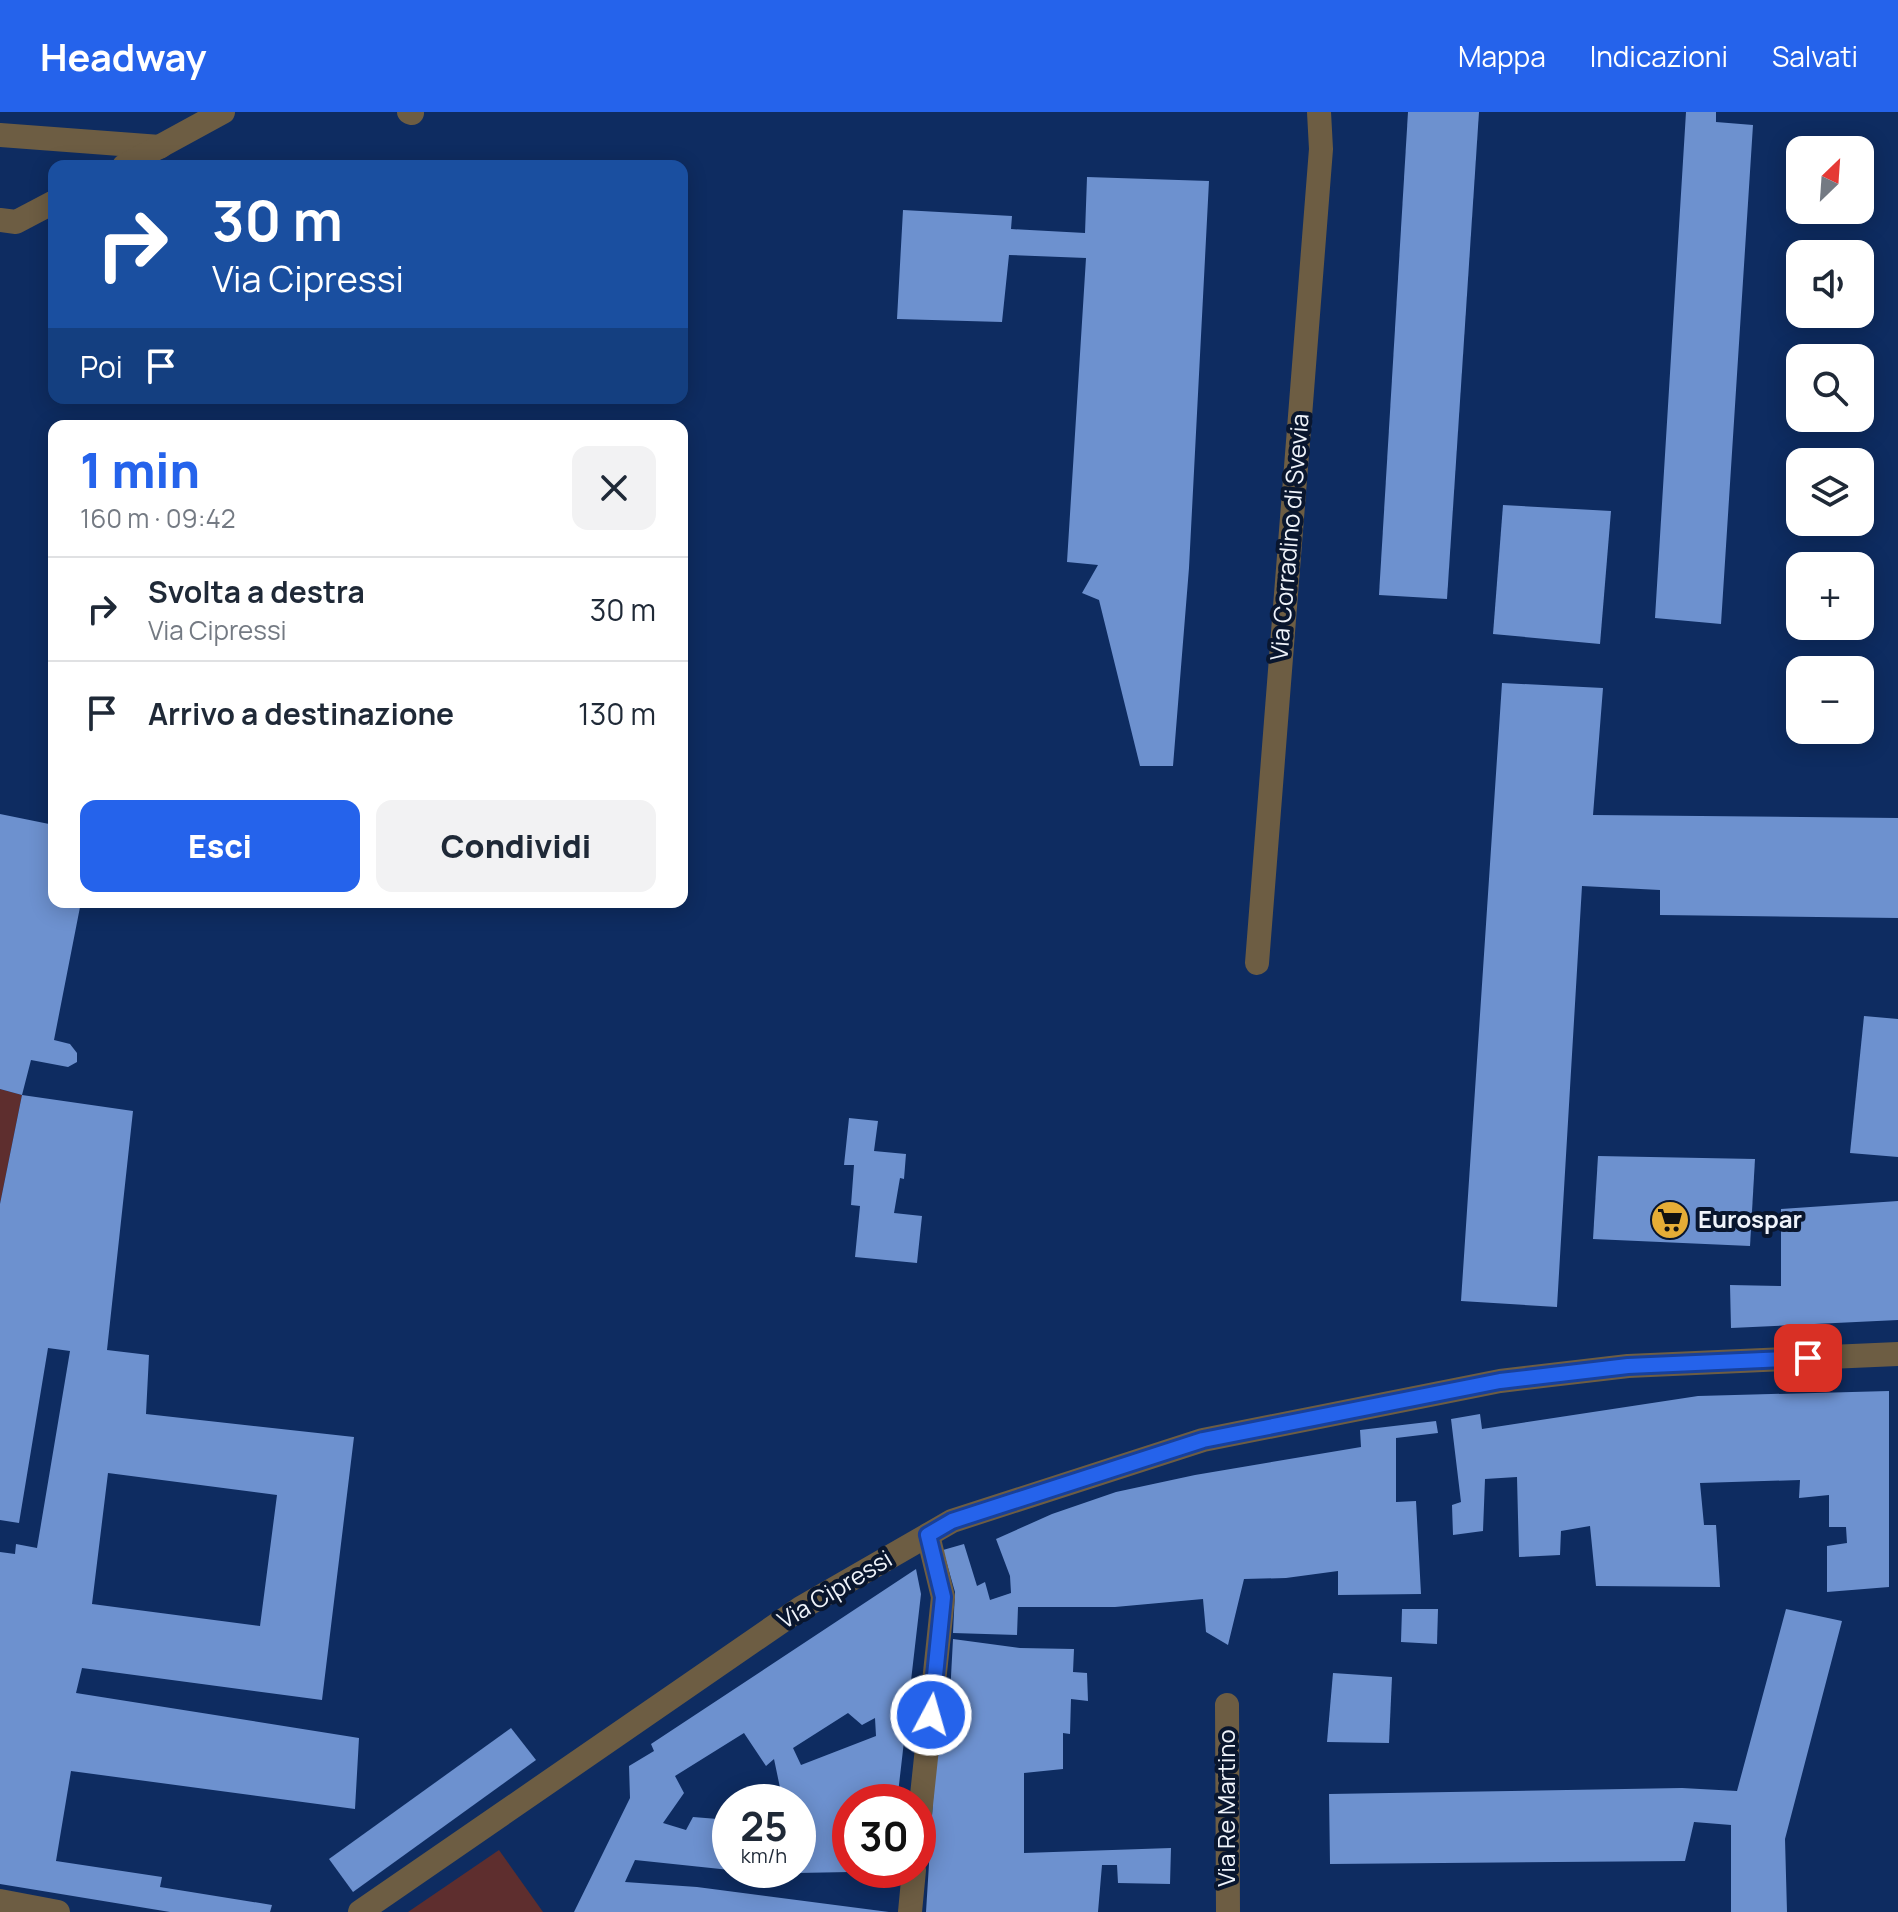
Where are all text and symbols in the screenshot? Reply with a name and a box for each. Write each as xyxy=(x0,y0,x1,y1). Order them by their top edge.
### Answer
text: Headway xyxy=(40,30,207,82)
text: Mappa xyxy=(1458,37,1546,75)
text: Indicazioni xyxy=(1590,37,1728,75)
text: Salvati xyxy=(1772,37,1858,75)
north arrow xyxy=(1786,136,1874,224)
map controls xyxy=(1786,136,1874,744)
text: 30 m xyxy=(212,181,343,258)
icon: right xyxy=(80,192,184,296)
button: sound xyxy=(1786,240,1874,328)
text: Via Cipressi xyxy=(212,254,404,303)
icon: arrive xyxy=(139,344,183,388)
button: search xyxy=(1786,344,1874,432)
text: Poi xyxy=(80,346,123,387)
street label: Via Corradino di Svevia xyxy=(1261,412,1316,662)
text: 1 min xyxy=(80,437,200,502)
button: close xyxy=(572,446,656,530)
button: layers xyxy=(1786,448,1874,536)
text: 160 m · 09:42 xyxy=(80,500,236,536)
button: + xyxy=(1786,552,1874,640)
text: Svolta a destra xyxy=(148,571,365,612)
icon: right xyxy=(80,587,124,631)
text: 30 m xyxy=(590,589,656,630)
text: Via Cipressi xyxy=(148,612,287,648)
button: − xyxy=(1786,656,1874,744)
icon: arrive xyxy=(80,691,124,735)
text: Arrivo a destinazione xyxy=(148,693,454,734)
text: 130 m xyxy=(578,693,656,734)
button: Esci xyxy=(80,800,360,892)
button: Condividi xyxy=(376,800,656,892)
supermarket icon: Eurospar xyxy=(1649,1199,1691,1241)
place label: Eurospar xyxy=(1698,1202,1802,1235)
pin xyxy=(1774,1324,1842,1392)
icon: arrive xyxy=(1786,1336,1830,1380)
street label: Via Cipressi xyxy=(771,1542,898,1636)
position arrow xyxy=(889,1673,973,1757)
street label: Via Re Martino xyxy=(1209,1729,1242,1887)
speed limit sign: 30 xyxy=(832,1784,936,1888)
text: 25 xyxy=(740,1798,788,1853)
text: km/h xyxy=(741,1842,787,1869)

